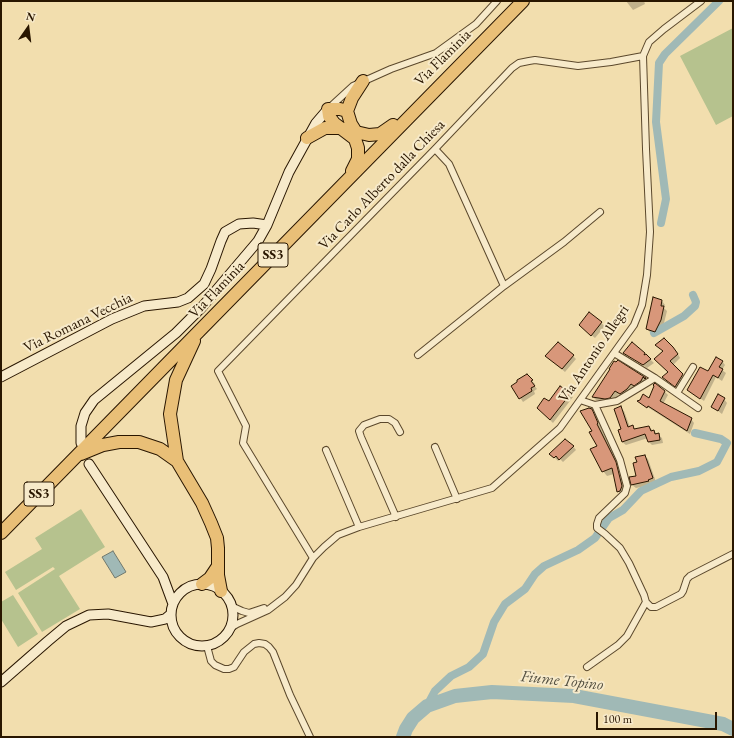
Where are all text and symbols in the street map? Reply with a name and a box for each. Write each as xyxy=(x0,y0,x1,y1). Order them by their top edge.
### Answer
north arrow xyxy=(8,8,48,48)
text: N xyxy=(25,8,37,24)
street label: Via Flaminia xyxy=(411,26,475,90)
street label: Via Carlo Alberto dalla Chiesa xyxy=(315,116,449,254)
road number: SS3 xyxy=(258,243,288,267)
street label: Via Flaminia xyxy=(185,258,249,322)
street label: Via Romana Vecchia xyxy=(21,289,135,357)
street label: Via Antonio Allegri xyxy=(555,302,633,406)
road number: SS3 xyxy=(24,482,54,506)
water label: Fiume Topino xyxy=(520,667,604,695)
scale bar xyxy=(598,704,719,730)
text: 100 m xyxy=(603,711,632,727)

